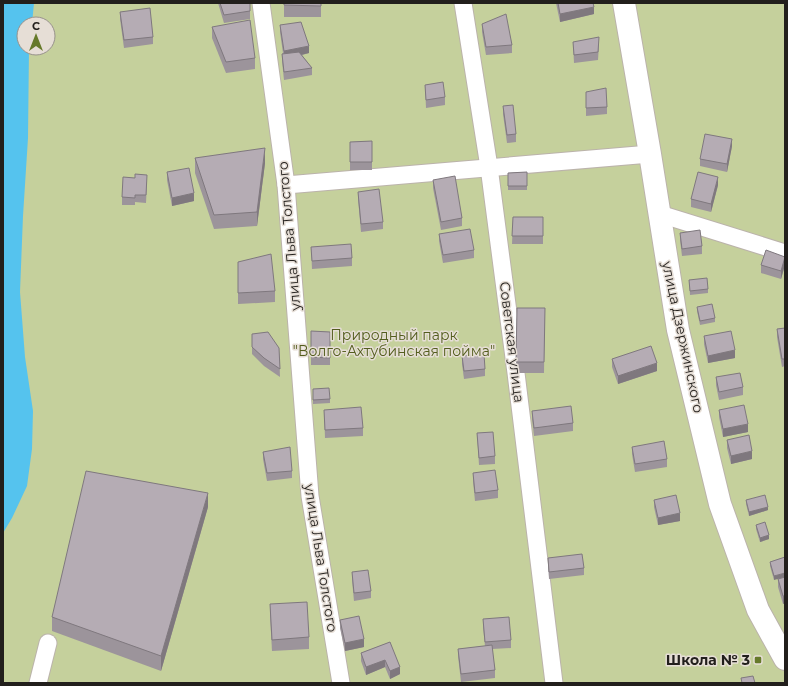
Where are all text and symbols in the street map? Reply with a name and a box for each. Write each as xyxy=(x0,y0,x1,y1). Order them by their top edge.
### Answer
north arrow xyxy=(16,16,56,56)
text: С xyxy=(32,19,40,33)
street label: улица Льва Толстого xyxy=(273,160,305,312)
street label: улица Дзержинского xyxy=(658,259,708,415)
street label: Советская улица xyxy=(496,281,528,403)
park label: Природный парк "Волго-Ахтубинская пойма" xyxy=(293,326,495,360)
street label: улица Льва Толстого xyxy=(300,482,342,634)
place label: Школа № 3 xyxy=(666,651,750,669)
marker: Школа № 3 xyxy=(753,655,763,665)

